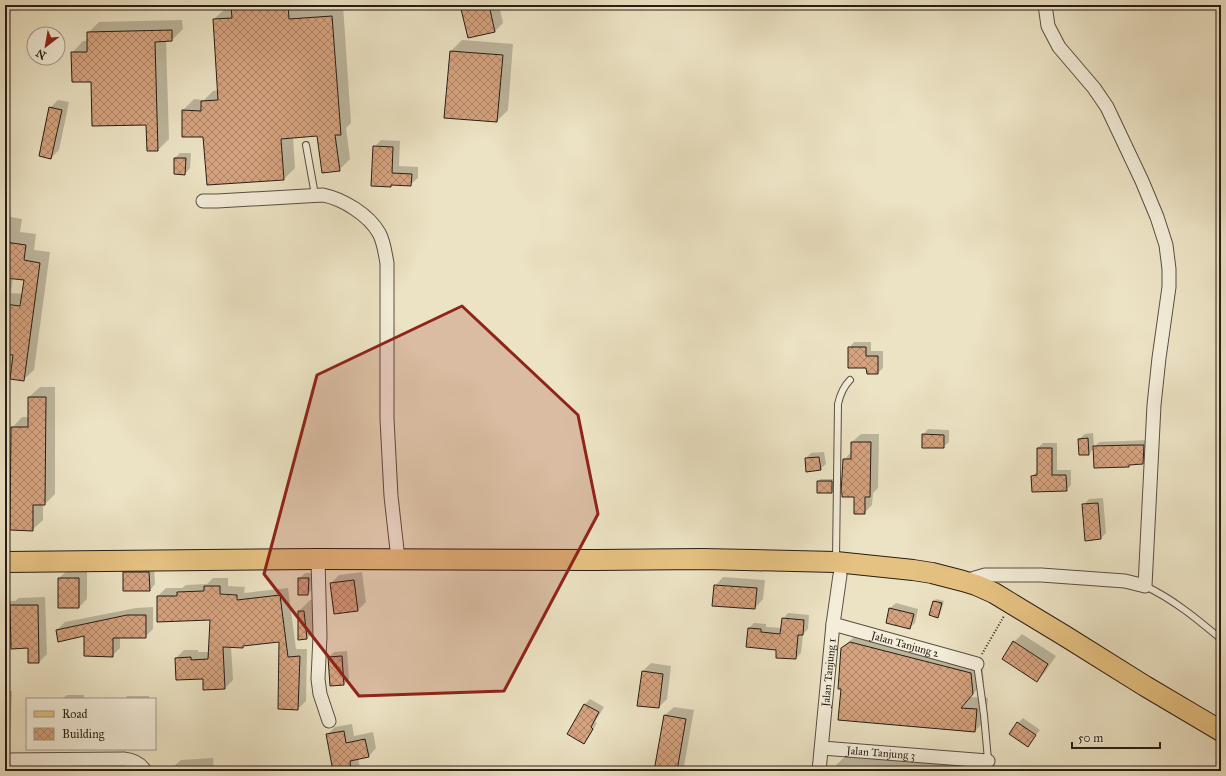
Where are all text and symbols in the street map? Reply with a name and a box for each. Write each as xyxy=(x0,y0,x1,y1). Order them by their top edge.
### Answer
north arrow xyxy=(26,26,66,66)
text: N xyxy=(33,46,48,62)
street label: Jalan Tanjung 2 xyxy=(869,628,941,660)
street label: Jalan Tanjung 1 xyxy=(819,638,838,708)
legend xyxy=(26,698,156,750)
text: Road xyxy=(62,707,88,721)
scale bar xyxy=(1072,724,1160,750)
text: Building xyxy=(62,727,105,742)
text: 50 m xyxy=(1078,731,1103,745)
street label: Jalan Tanjung 3 xyxy=(845,743,916,762)

